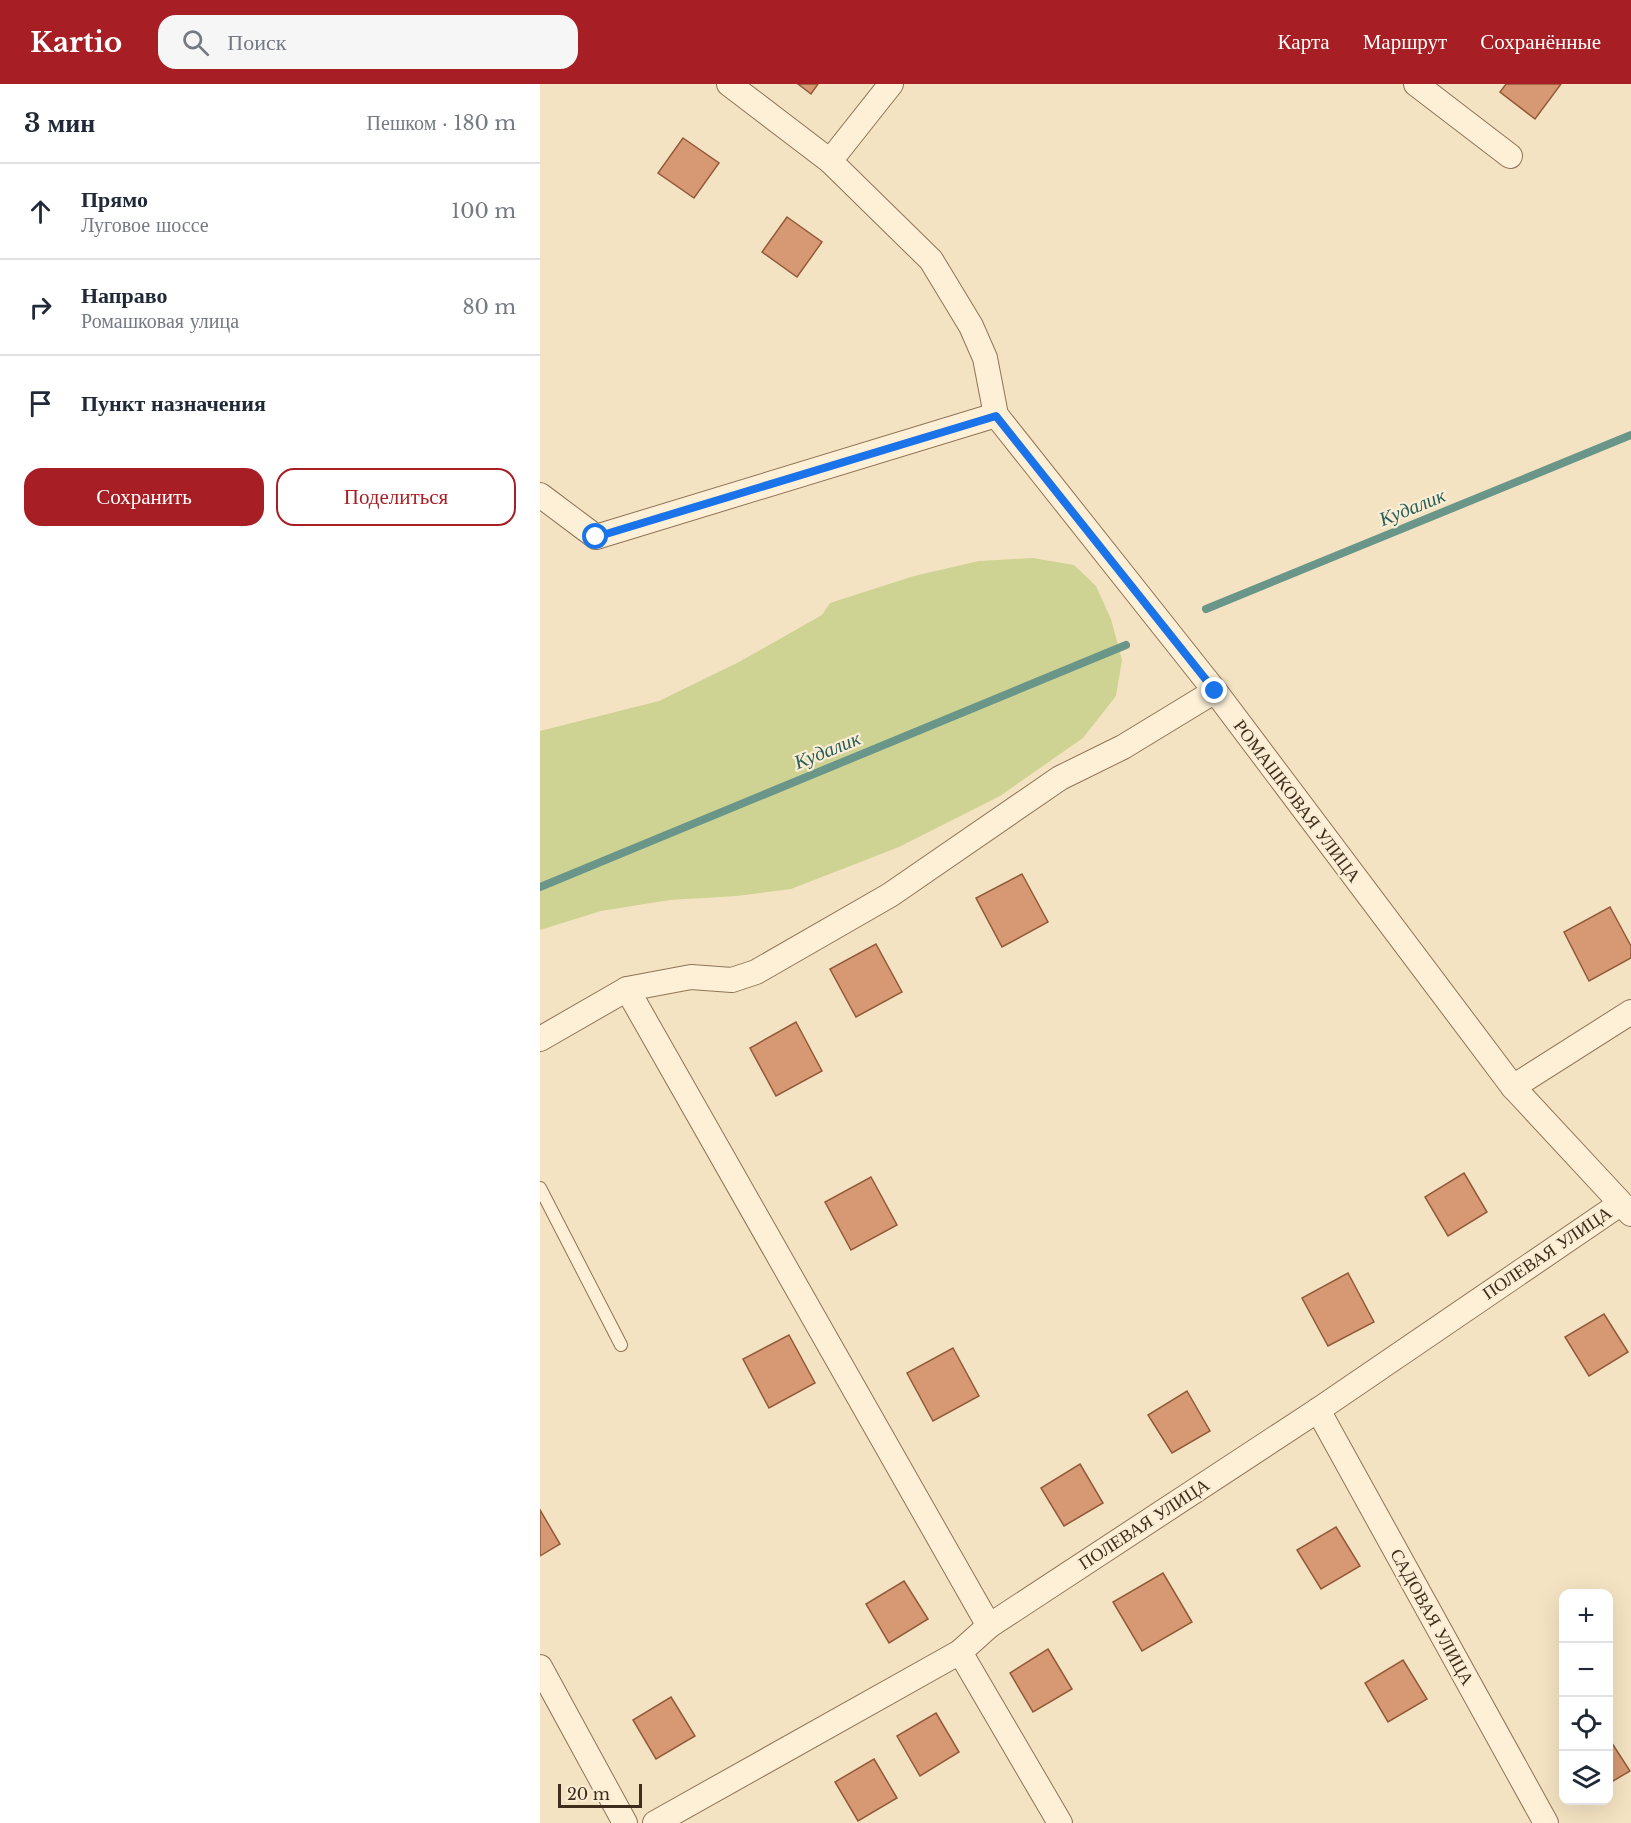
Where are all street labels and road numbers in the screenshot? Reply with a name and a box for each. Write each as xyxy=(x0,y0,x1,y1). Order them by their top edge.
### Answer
street label: РОМАШКОВАЯ УЛИЦА xyxy=(1229,715,1365,887)
street label: ПОЛЕВАЯ УЛИЦА xyxy=(1478,1202,1616,1304)
street label: ПОЛЕВАЯ УЛИЦА xyxy=(1075,1474,1213,1574)
street label: САДОВАЯ УЛИЦА xyxy=(1385,1545,1479,1689)

